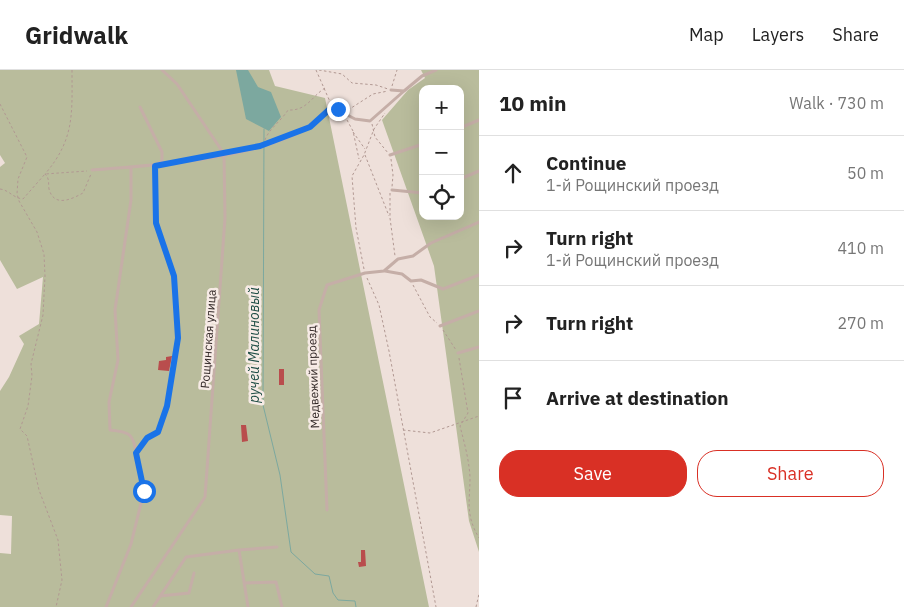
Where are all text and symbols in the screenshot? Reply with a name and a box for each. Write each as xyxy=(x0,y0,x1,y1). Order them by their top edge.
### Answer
text: Gridwalk xyxy=(25,19,128,51)
text: Map xyxy=(689,23,724,46)
text: Layers xyxy=(752,23,804,46)
text: Share xyxy=(832,23,879,46)
map controls xyxy=(419,85,464,220)
button: + xyxy=(419,85,464,130)
text: 10 min xyxy=(499,89,566,117)
text: Walk · 730 m xyxy=(789,93,884,113)
route end xyxy=(327,98,350,121)
button: − xyxy=(419,130,464,175)
text: Continue xyxy=(546,151,626,175)
icon: ahead xyxy=(499,159,527,187)
text: 50 m xyxy=(847,163,884,183)
button: locate xyxy=(419,175,464,220)
text: 1-й Рощинский проезд xyxy=(546,175,719,195)
text: Turn right xyxy=(546,226,633,250)
icon: right xyxy=(499,234,527,262)
text: 410 m xyxy=(837,238,884,258)
text: 1-й Рощинский проезд xyxy=(546,250,719,270)
water label: ручей Малиновый xyxy=(245,287,263,404)
street label: Рощинская улица xyxy=(197,288,219,389)
icon: right xyxy=(499,309,527,337)
text: Turn right xyxy=(546,311,633,335)
text: 270 m xyxy=(837,313,884,333)
street label: Медвежий проезд xyxy=(304,325,322,429)
icon: arrive xyxy=(499,384,527,412)
text: Arrive at destination xyxy=(546,386,729,410)
button: Save xyxy=(499,450,687,497)
button: Share xyxy=(697,450,884,497)
route start xyxy=(133,480,156,503)

